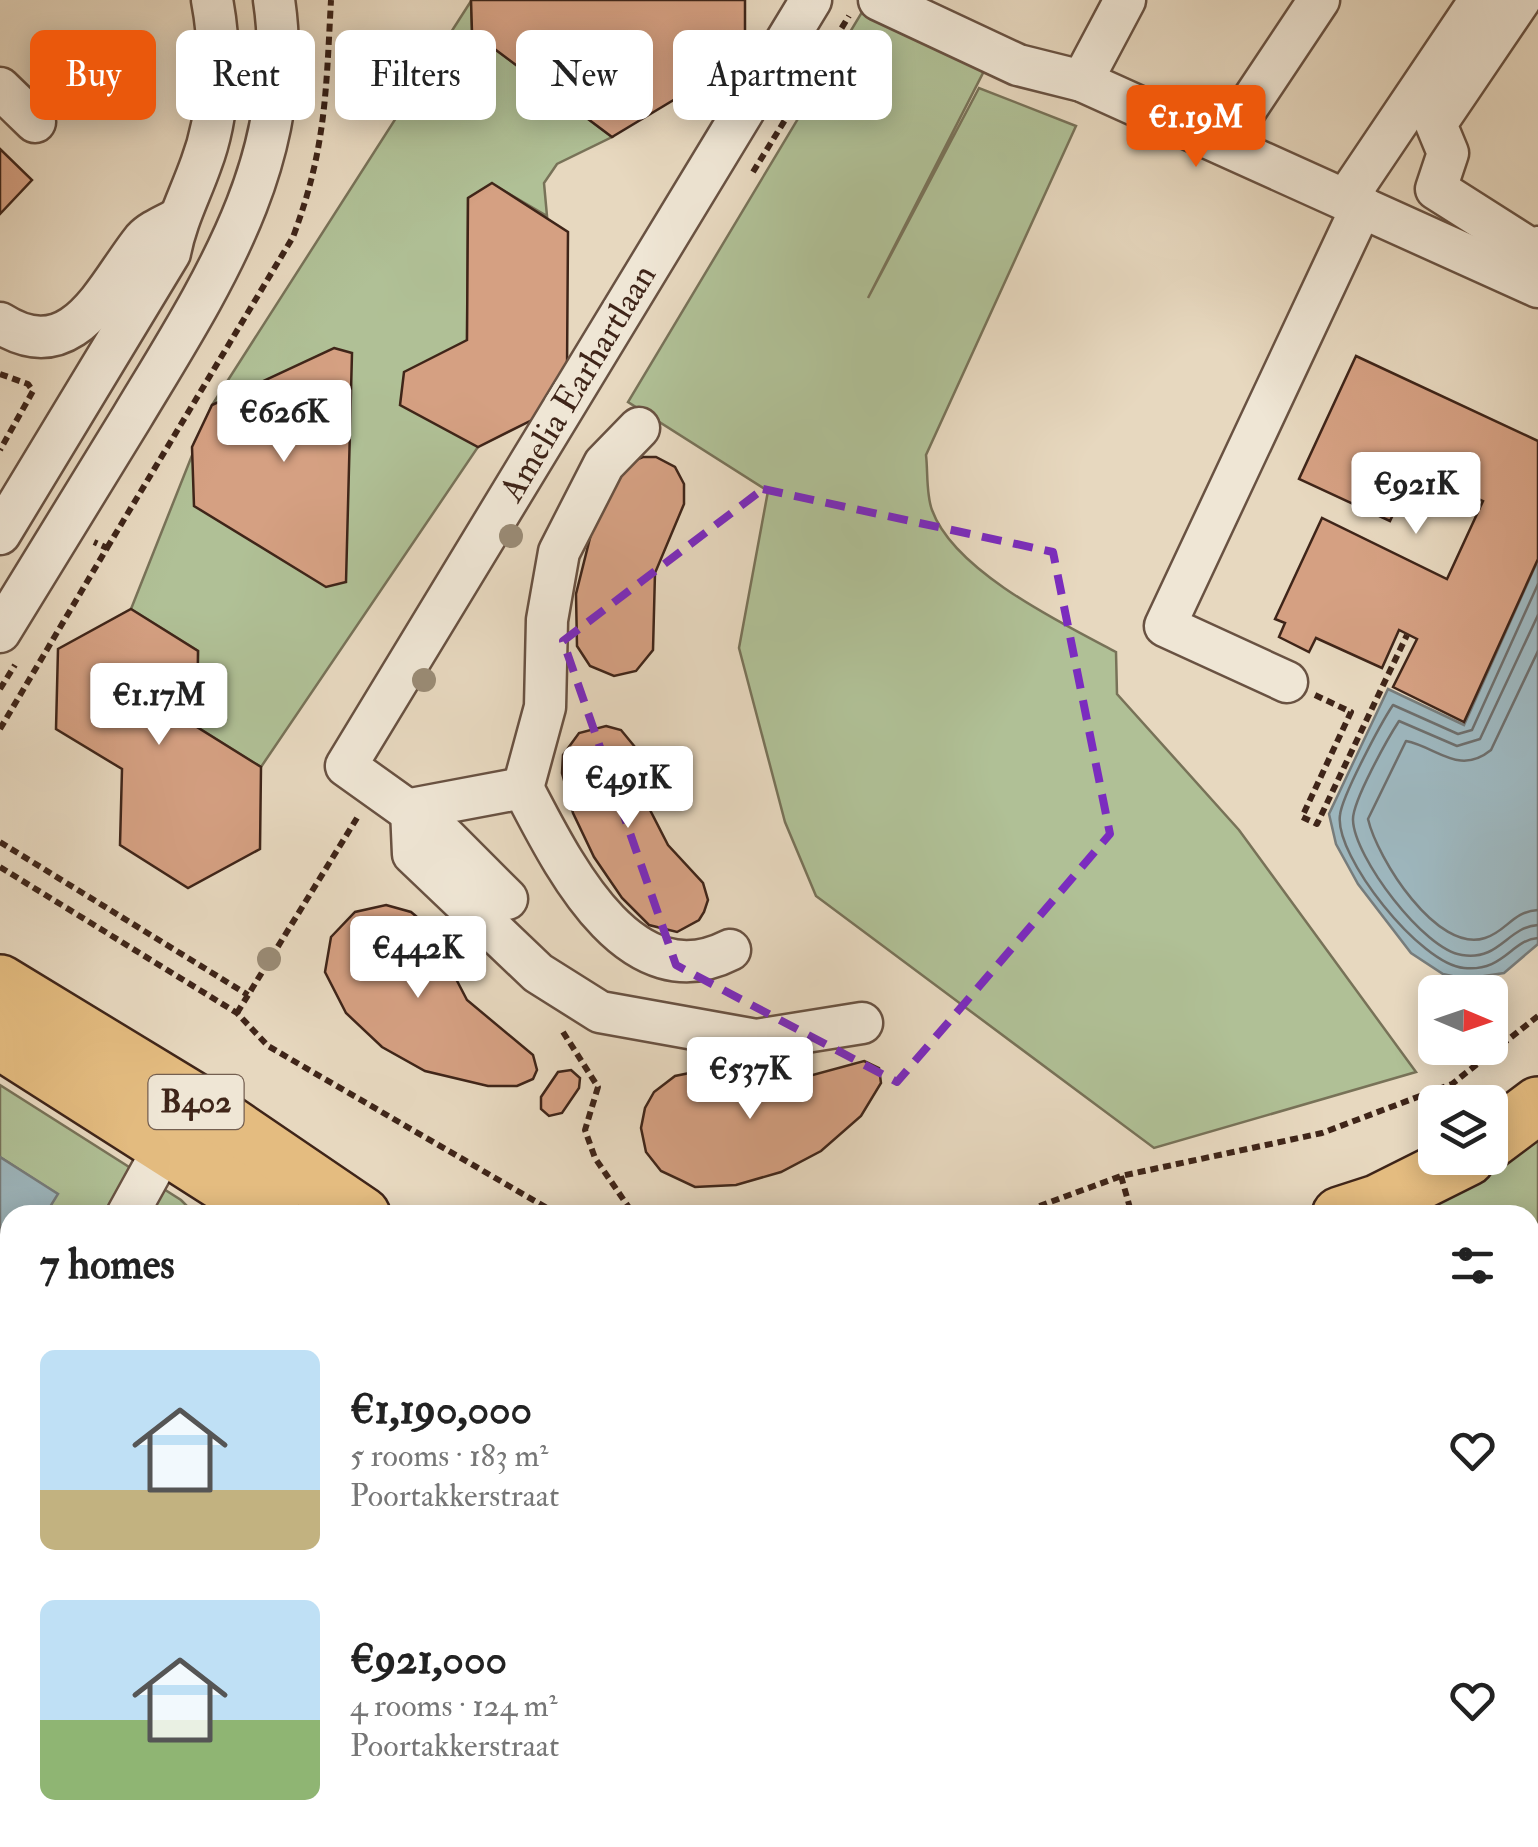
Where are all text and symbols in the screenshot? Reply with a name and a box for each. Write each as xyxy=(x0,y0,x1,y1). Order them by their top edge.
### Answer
chip: Buy xyxy=(30,30,156,120)
chip: Rent xyxy=(176,30,315,120)
chip: Filters xyxy=(335,30,496,120)
chip: New xyxy=(516,30,653,120)
chip: Apartment xyxy=(673,30,892,120)
pin: €1.19M xyxy=(1115,85,1277,170)
text: €1.19M xyxy=(1148,97,1244,137)
street label: Amelia Earhartlaan xyxy=(489,256,666,511)
pin: €626K xyxy=(214,380,354,465)
text: €626K xyxy=(239,392,329,432)
pin: €921K xyxy=(1346,452,1486,537)
text: €921K xyxy=(1373,464,1459,504)
pin: €1.17M xyxy=(78,663,240,748)
text: €1.17M xyxy=(112,675,206,715)
pin: €491K xyxy=(558,746,698,831)
text: €491K xyxy=(585,758,671,798)
pin: €442K xyxy=(348,916,488,1001)
text: €442K xyxy=(372,928,464,968)
north arrow xyxy=(1418,975,1508,1065)
map controls xyxy=(1418,975,1508,1175)
pin: €537K xyxy=(680,1037,820,1122)
text: €537K xyxy=(709,1049,791,1089)
road number: B402 xyxy=(148,1075,244,1129)
button: layers xyxy=(1418,1085,1508,1175)
icon: filters xyxy=(1445,1238,1500,1293)
text: 7 homes xyxy=(40,1239,175,1291)
text: €1,190,000 xyxy=(350,1384,532,1436)
icon: home xyxy=(120,1390,240,1510)
icon: heart xyxy=(1445,1423,1500,1478)
text: 5 rooms · 183 m² xyxy=(350,1436,548,1476)
text: Poortakkerstraat xyxy=(350,1476,559,1516)
text: €921,000 xyxy=(350,1634,507,1686)
icon: home xyxy=(120,1640,240,1760)
icon: heart xyxy=(1445,1673,1500,1728)
text: 4 rooms · 124 m² xyxy=(350,1686,558,1726)
text: Poortakkerstraat xyxy=(350,1726,559,1766)

